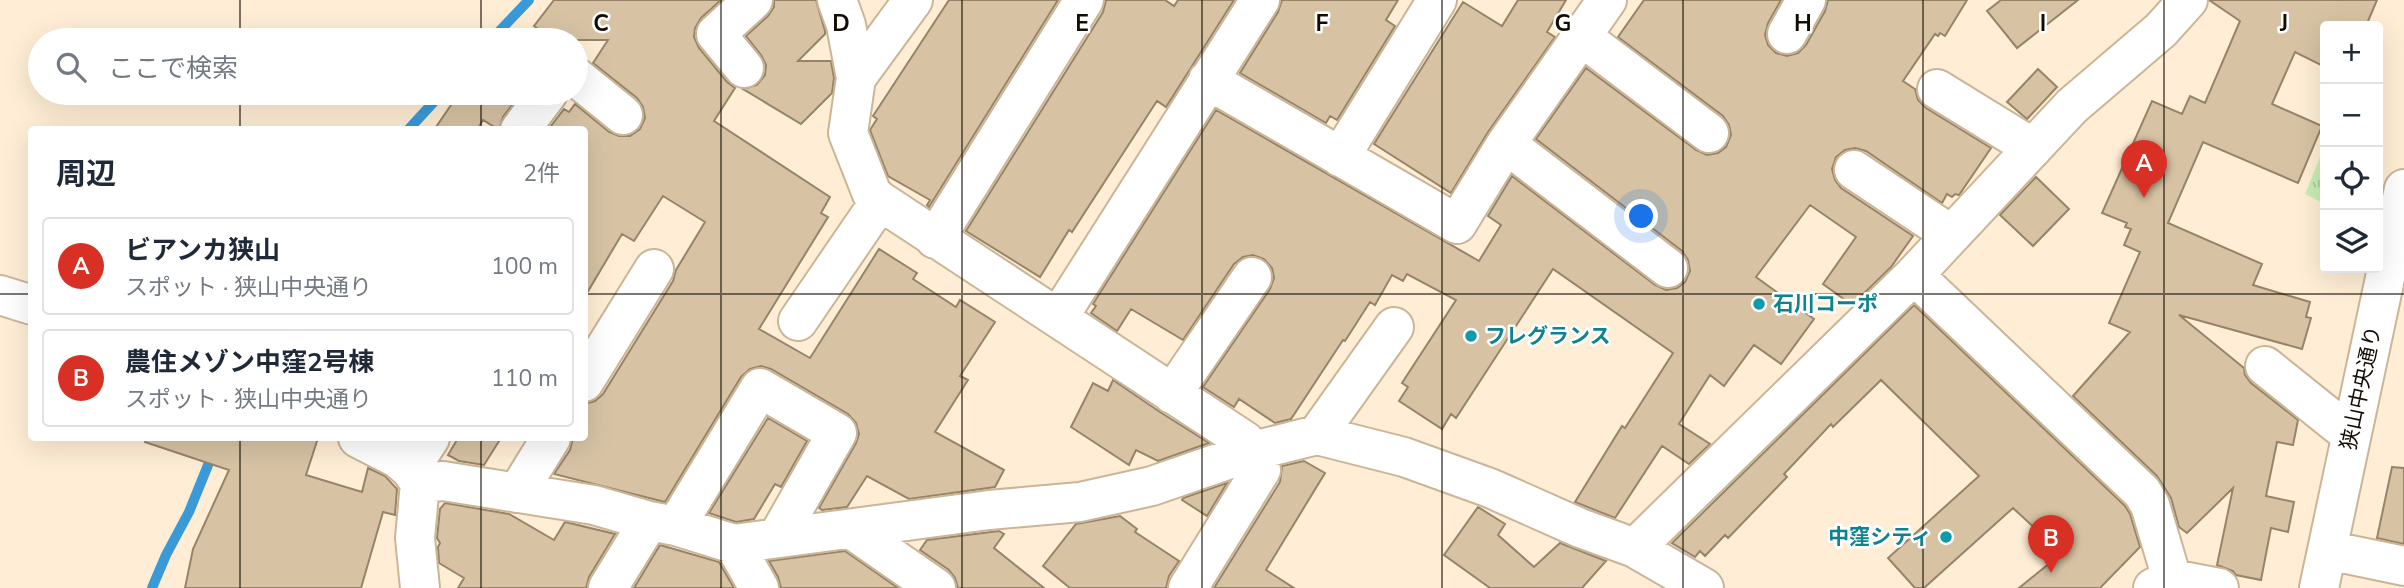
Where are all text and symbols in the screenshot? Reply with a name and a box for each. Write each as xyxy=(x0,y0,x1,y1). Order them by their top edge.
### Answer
text: C xyxy=(593,8,609,39)
text: D xyxy=(832,8,850,39)
text: E xyxy=(1075,8,1089,39)
text: F xyxy=(1316,8,1329,39)
text: G xyxy=(1555,8,1571,39)
text: H xyxy=(1794,8,1812,39)
text: I xyxy=(2040,8,2046,39)
text: J xyxy=(2279,8,2288,39)
map controls xyxy=(2320,21,2383,273)
button: + xyxy=(2320,21,2383,84)
search box xyxy=(28,28,588,105)
icon: search xyxy=(52,48,90,86)
text: ここで検索 xyxy=(108,51,238,86)
button: − xyxy=(2320,84,2383,147)
pin: A xyxy=(2121,140,2167,198)
button: locate xyxy=(2320,147,2383,210)
text: 周辺 xyxy=(56,154,116,195)
text: 2件 xyxy=(523,158,560,189)
your location xyxy=(1624,199,1658,233)
button: layers xyxy=(2320,210,2383,273)
text: ビアンカ狭山 xyxy=(125,233,280,268)
text: A xyxy=(72,251,90,282)
text: 100 m xyxy=(491,251,558,282)
text: スポット · 狭山中央通り xyxy=(125,272,372,303)
place label: 石川コーポ xyxy=(1773,290,1878,318)
marker: 石川コーポ xyxy=(1751,296,1767,312)
place label: フレグランス xyxy=(1485,322,1611,350)
street label: 狭山中央通り xyxy=(2334,323,2388,453)
marker: フレグランス xyxy=(1463,328,1479,344)
text: 農住メゾン中窪2号棟 xyxy=(125,345,375,380)
text: B xyxy=(73,363,89,394)
text: 110 m xyxy=(491,363,558,394)
text: スポット · 狭山中央通り xyxy=(125,384,372,415)
pin: B xyxy=(2028,515,2074,573)
place label: 中窪シティ xyxy=(1828,523,1932,551)
marker: 中窪シティ xyxy=(1938,529,1954,545)

